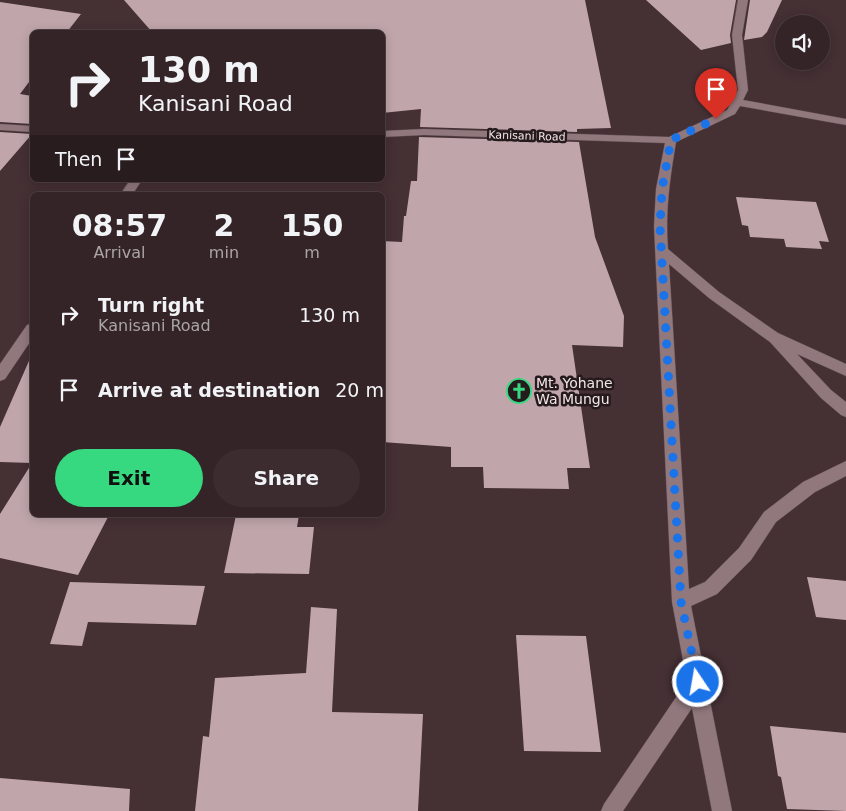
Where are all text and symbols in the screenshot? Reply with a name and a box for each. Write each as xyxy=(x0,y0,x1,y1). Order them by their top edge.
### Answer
map controls xyxy=(775,15,830,70)
button: sound xyxy=(775,15,830,70)
icon: right xyxy=(55,50,120,115)
text: 130 m xyxy=(138,50,260,90)
pin xyxy=(695,68,737,119)
icon: arrive xyxy=(702,75,730,103)
text: Kanisani Road xyxy=(138,91,293,116)
street label: Kanisani Road xyxy=(488,128,566,144)
icon: arrive xyxy=(112,145,140,173)
text: Then xyxy=(55,148,102,170)
text: 08:57 xyxy=(72,208,167,243)
text: 2 xyxy=(213,208,234,243)
text: 150 xyxy=(281,208,343,243)
text: Arrival xyxy=(93,243,145,262)
text: min xyxy=(209,243,239,262)
text: m xyxy=(304,243,320,262)
text: Turn right xyxy=(98,294,204,316)
icon: right xyxy=(55,301,83,329)
text: 130 m xyxy=(299,304,360,326)
text: Kanisani Road xyxy=(98,316,211,335)
place label: Mt. Yohane Wa Mungu xyxy=(536,375,613,407)
icon: arrive xyxy=(55,376,83,404)
church icon: Mt. Yohane Wa Mungu xyxy=(506,378,532,404)
text: Arrive at destination xyxy=(98,379,320,401)
text: 20 m xyxy=(335,379,384,401)
button: Exit xyxy=(55,449,203,507)
button: Share xyxy=(213,449,360,507)
position arrow xyxy=(671,655,723,707)

